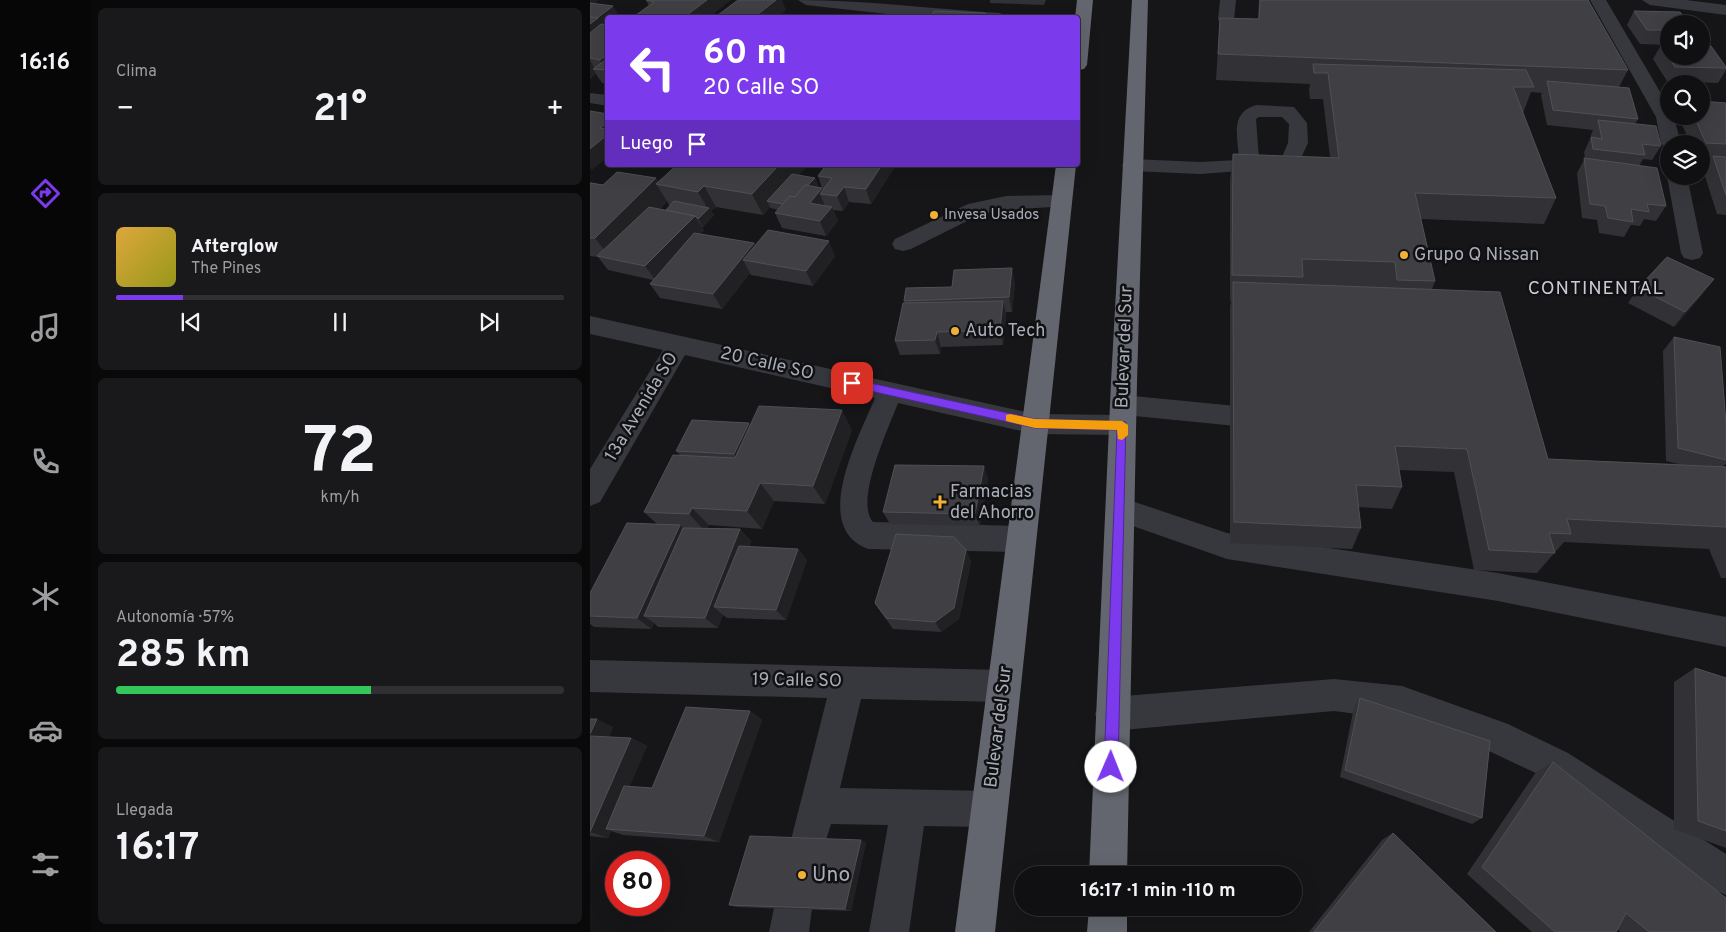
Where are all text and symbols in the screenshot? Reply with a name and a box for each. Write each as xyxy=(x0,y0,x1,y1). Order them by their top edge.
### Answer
map controls xyxy=(1660,15,1710,185)
button: sound xyxy=(1660,15,1710,65)
text: 60 m xyxy=(703,32,787,76)
icon: left xyxy=(620,35,685,100)
text: 16:16 xyxy=(20,50,70,77)
text: Clima xyxy=(116,62,157,82)
text: 20 Calle SO xyxy=(703,75,819,102)
button: search xyxy=(1660,75,1710,125)
text: 21° xyxy=(313,86,367,135)
text: − xyxy=(116,92,134,128)
text: + xyxy=(546,92,564,128)
icon: arrive xyxy=(683,130,711,158)
text: Luego xyxy=(620,132,673,156)
button: layers xyxy=(1660,135,1710,185)
icon: directions xyxy=(28,176,63,211)
place label: Invesa Usados xyxy=(944,206,1039,225)
marker: Invesa Usados xyxy=(928,209,940,221)
text: Afterglow xyxy=(191,235,279,259)
place label: Grupo Q Nissan xyxy=(1414,244,1539,267)
marker: Grupo Q Nissan xyxy=(1398,249,1410,261)
text: The Pines xyxy=(191,259,261,279)
district label: CONTINENTAL xyxy=(1528,277,1664,301)
street label: Bulevar del Sur xyxy=(1111,285,1139,409)
icon: previous xyxy=(177,308,205,336)
icon: pause xyxy=(326,308,354,336)
icon: next xyxy=(475,308,503,336)
icon: music xyxy=(28,310,63,345)
place label: Auto Tech xyxy=(965,320,1045,343)
marker: Auto Tech xyxy=(949,325,961,337)
street label: 20 Calle SO xyxy=(718,342,816,386)
street label: 13a Avenida SO xyxy=(600,348,684,466)
pin xyxy=(831,362,873,404)
icon: arrive xyxy=(838,369,866,397)
text: 72 xyxy=(303,414,377,496)
icon: phone xyxy=(28,444,63,479)
place label: Farmacias del Ahorro xyxy=(950,481,1034,525)
text: km/h xyxy=(321,488,359,508)
marker: Farmacias del Ahorro xyxy=(934,496,946,508)
icon: climate xyxy=(28,579,63,614)
text: Autonomía · 57% xyxy=(116,608,234,628)
text: 285 km xyxy=(116,632,250,681)
street label: Bulevar del Sur xyxy=(980,665,1018,789)
street label: 19 Calle SO xyxy=(752,669,842,693)
icon: car xyxy=(28,713,63,748)
position arrow xyxy=(1084,740,1136,792)
text: Llegada xyxy=(116,801,173,821)
text: 16:17 xyxy=(116,825,199,874)
icon: filters xyxy=(28,847,63,882)
speed limit sign: 80 xyxy=(605,851,670,916)
place label: Uno xyxy=(812,862,850,889)
marker: Uno xyxy=(796,869,808,881)
text: 16:17 · 1 min · 110 m xyxy=(1080,879,1236,903)

